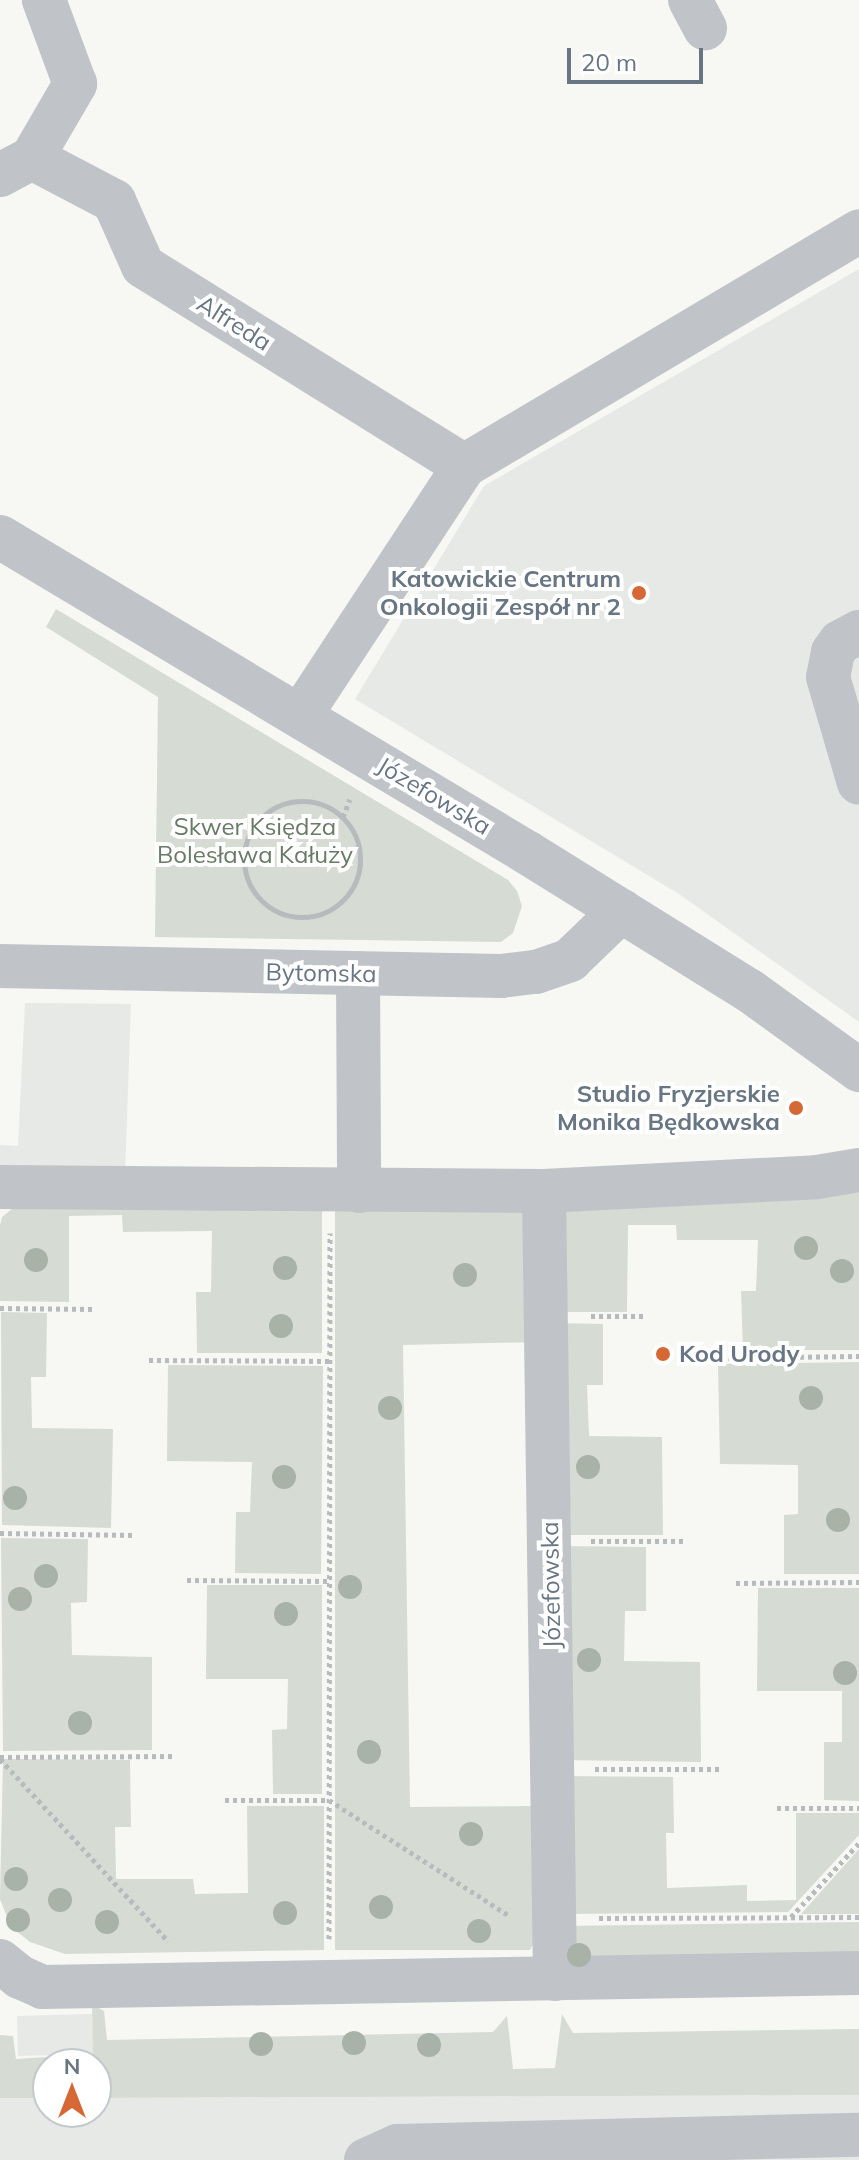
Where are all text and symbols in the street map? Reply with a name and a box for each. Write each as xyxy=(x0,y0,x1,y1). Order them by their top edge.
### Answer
scale bar xyxy=(571,32,707,82)
text: 20 m xyxy=(581,47,637,77)
street label: Alfreda xyxy=(192,289,276,357)
place label: Katowickie Centrum Onkologii Zespół nr 2 xyxy=(380,565,621,621)
marker: Katowickie Centrum Onkologii Zespół nr 2 xyxy=(628,582,650,604)
street label: Józefowska xyxy=(372,751,496,841)
park label: Skwer Księdza Bolesława Kałuży xyxy=(157,813,353,869)
street label: Bytomska xyxy=(265,958,377,988)
place label: Studio Fryzjerskie Monika Będkowska xyxy=(557,1080,780,1136)
marker: Studio Fryzjerskie Monika Będkowska xyxy=(787,1099,805,1117)
place label: Kod Urody xyxy=(679,1340,799,1368)
marker: Kod Urody xyxy=(654,1345,672,1363)
street label: Józefowska xyxy=(535,1521,567,1649)
north arrow xyxy=(32,2048,112,2128)
text: N xyxy=(64,2052,80,2080)

